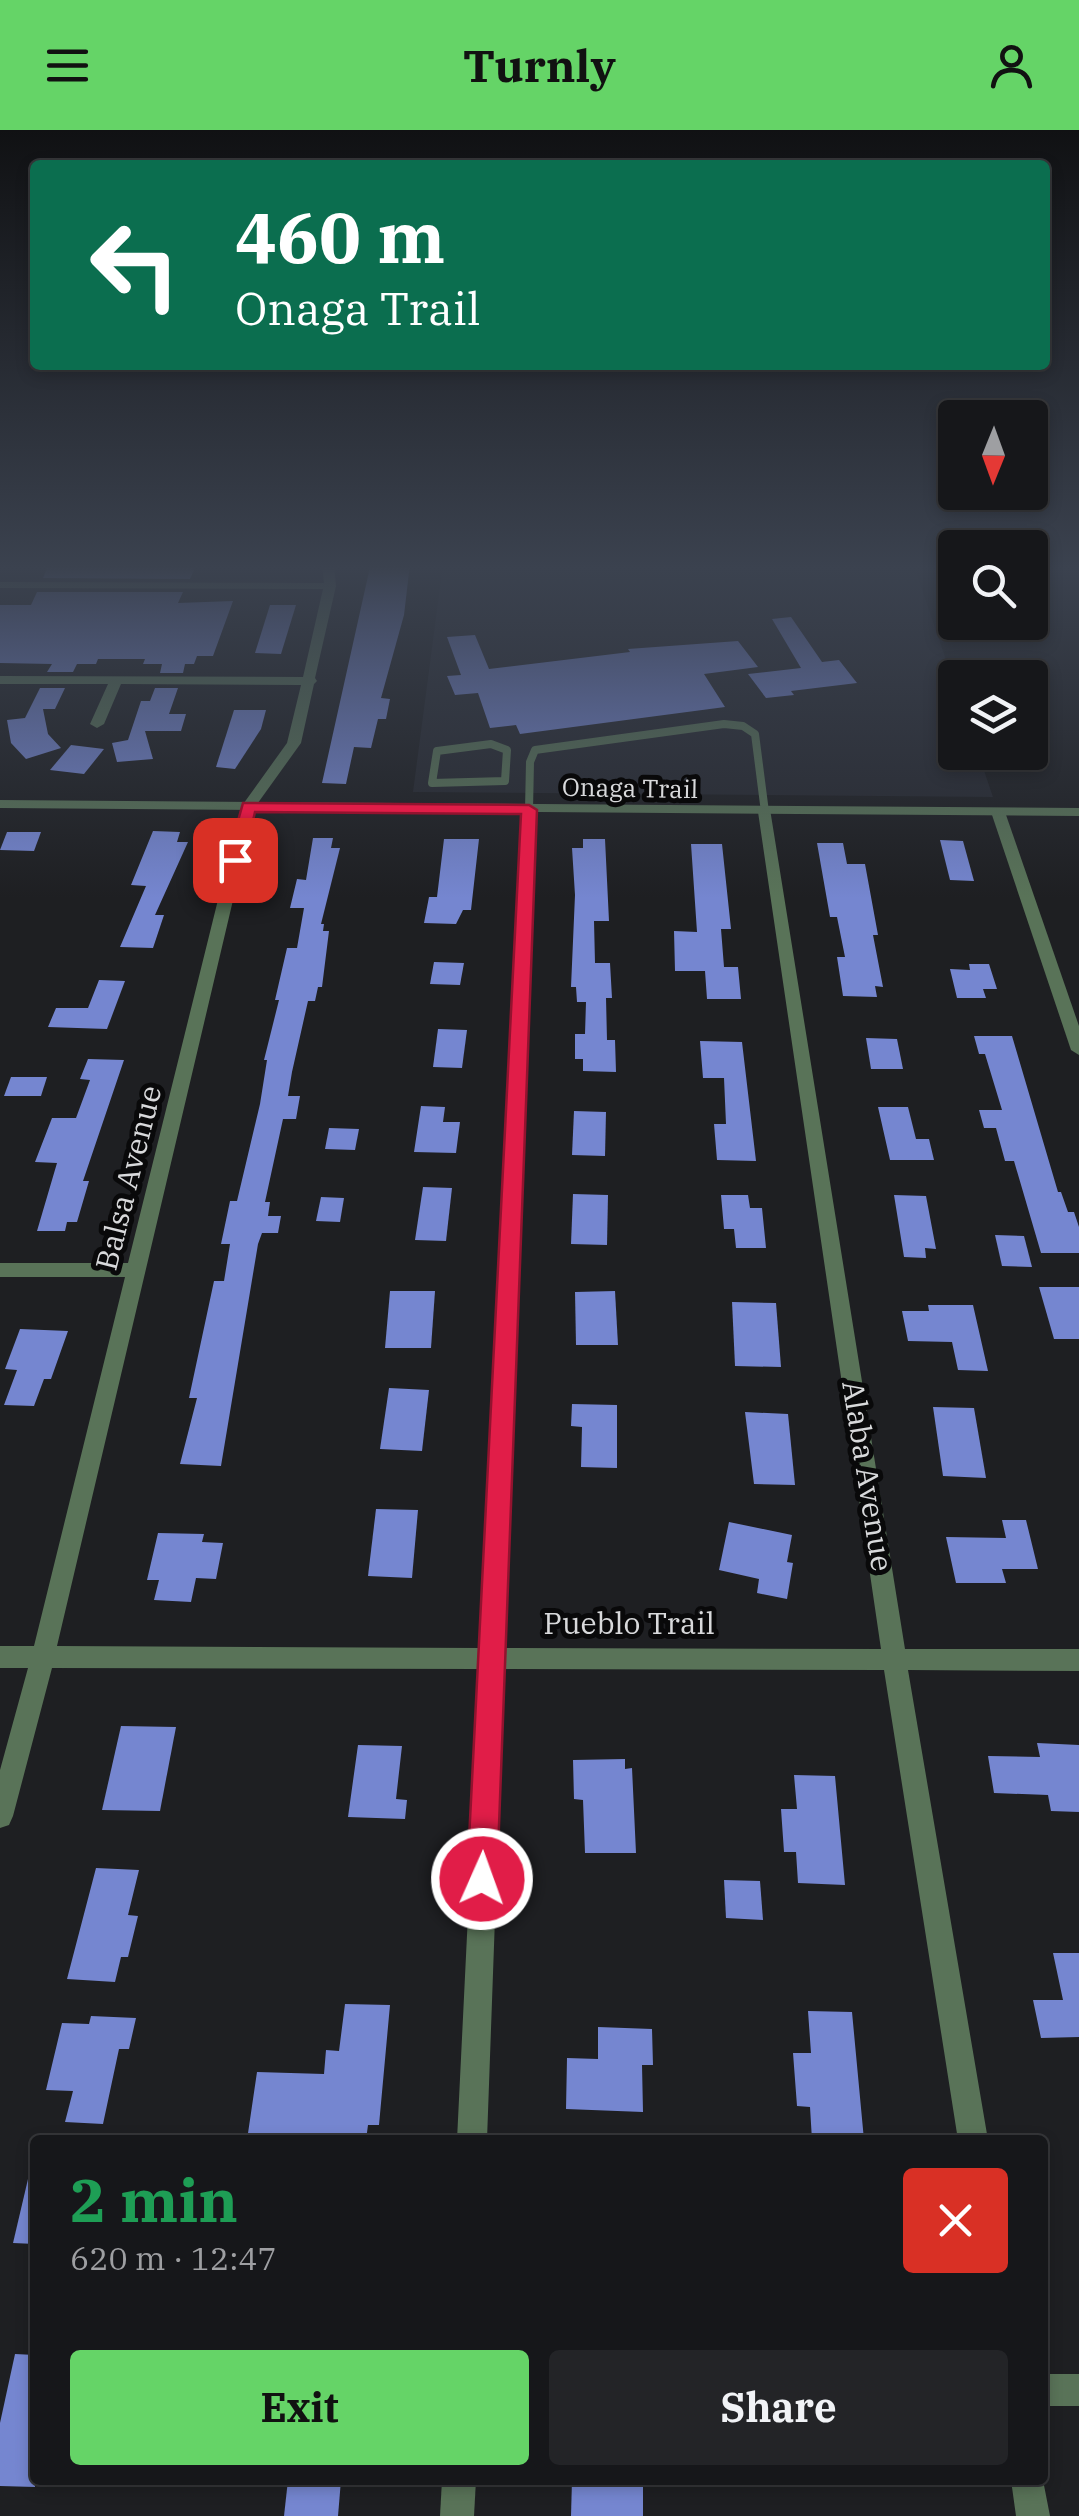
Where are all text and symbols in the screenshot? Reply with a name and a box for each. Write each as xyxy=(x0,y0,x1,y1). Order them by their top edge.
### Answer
text: Turnly xyxy=(463,36,616,94)
icon: menu xyxy=(40,38,95,93)
icon: person xyxy=(984,38,1039,93)
text: 460 m xyxy=(235,191,445,282)
icon: left xyxy=(70,200,200,330)
text: Onaga Trail xyxy=(235,279,481,337)
north arrow xyxy=(938,400,1048,510)
map controls xyxy=(938,400,1048,770)
button: search xyxy=(938,530,1048,640)
button: layers xyxy=(938,660,1048,770)
street label: Onaga Trail xyxy=(562,770,698,805)
pin xyxy=(193,818,278,903)
icon: arrive xyxy=(208,833,263,888)
street label: Balsa Avenue xyxy=(86,1081,169,1274)
street label: Alaba Avenue xyxy=(834,1378,903,1574)
street label: Pueblo Trail xyxy=(543,1603,715,1642)
position arrow xyxy=(430,1827,534,1931)
text: 2 min xyxy=(70,2160,238,2239)
button: close xyxy=(903,2168,1008,2273)
text: 620 m · 12:47 xyxy=(70,2237,277,2279)
button: Exit xyxy=(70,2350,529,2465)
button: Share xyxy=(549,2350,1008,2465)

